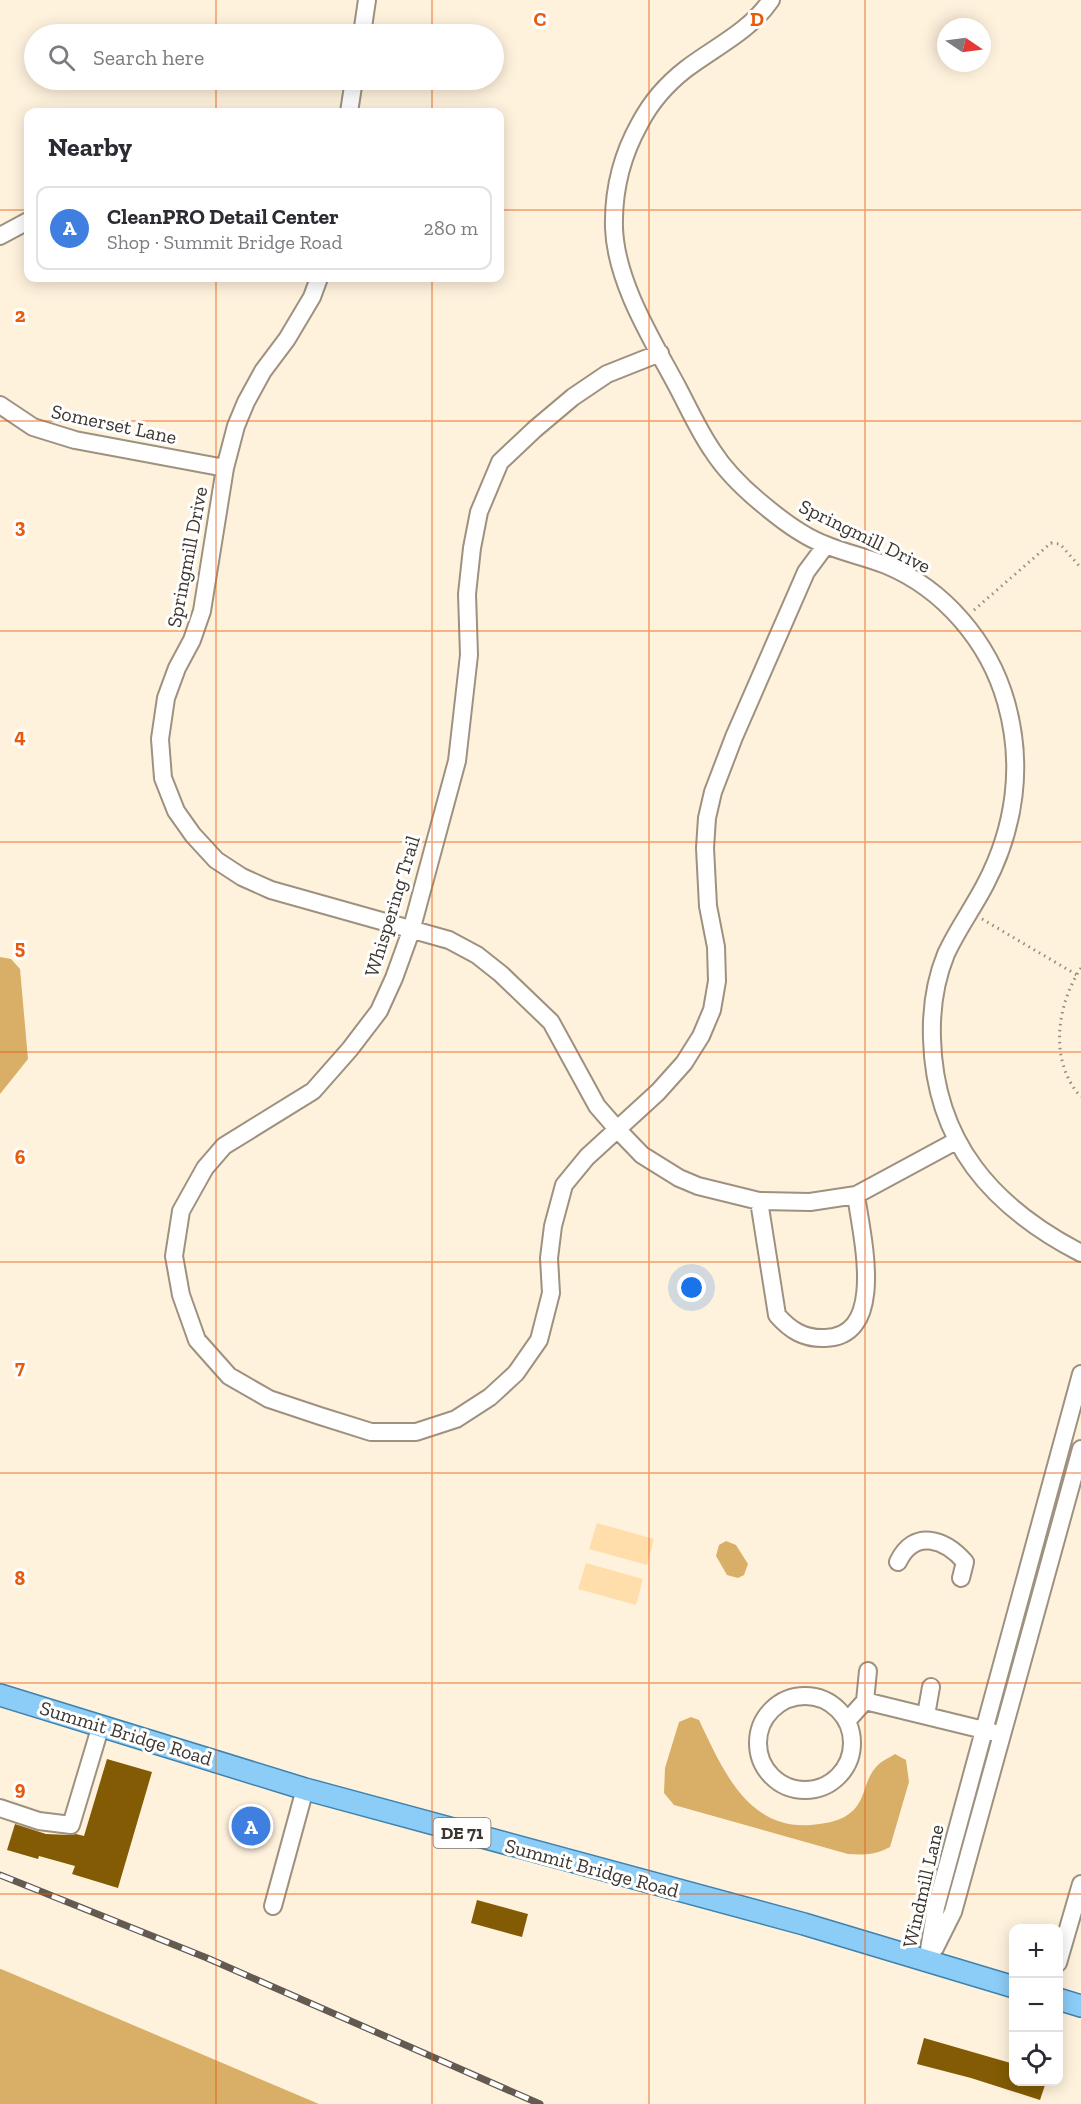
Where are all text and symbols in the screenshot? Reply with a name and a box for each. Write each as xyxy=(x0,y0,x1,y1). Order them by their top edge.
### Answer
text: C xyxy=(534,7,547,31)
text: D xyxy=(750,7,764,31)
north arrow xyxy=(937,18,991,72)
search box xyxy=(24,24,504,90)
icon: search xyxy=(45,41,78,74)
text: Search here xyxy=(93,44,204,71)
text: Nearby xyxy=(48,131,132,163)
text: CleanPRO Detail Center xyxy=(107,203,339,230)
text: A xyxy=(63,216,76,240)
text: 280 m xyxy=(424,216,478,240)
text: Shop · Summit Bridge Road xyxy=(107,230,343,254)
text: 2 xyxy=(15,303,26,327)
street label: Somerset Lane xyxy=(49,399,179,449)
street label: Springmill Drive xyxy=(162,484,212,630)
street label: Springmill Drive xyxy=(795,494,935,578)
text: 3 xyxy=(15,514,26,538)
text: 4 xyxy=(14,724,26,748)
street label: Whispering Trail xyxy=(359,833,425,979)
text: 5 xyxy=(15,935,25,959)
text: 6 xyxy=(15,1145,26,1169)
your location xyxy=(677,1273,706,1302)
text: 7 xyxy=(15,1355,25,1379)
text: 8 xyxy=(15,1566,26,1590)
street label: Summit Bridge Road xyxy=(37,1695,215,1771)
text: 9 xyxy=(15,1776,26,1800)
pin: A xyxy=(232,1804,270,1848)
road number: DE 71 xyxy=(434,1818,490,1848)
street label: Windmill Lane xyxy=(897,1822,949,1950)
street label: Summit Bridge Road xyxy=(502,1833,682,1903)
map controls xyxy=(1009,1924,1063,2086)
button: + xyxy=(1009,1924,1063,1978)
button: − xyxy=(1009,1978,1063,2032)
button: locate xyxy=(1009,2032,1063,2086)

